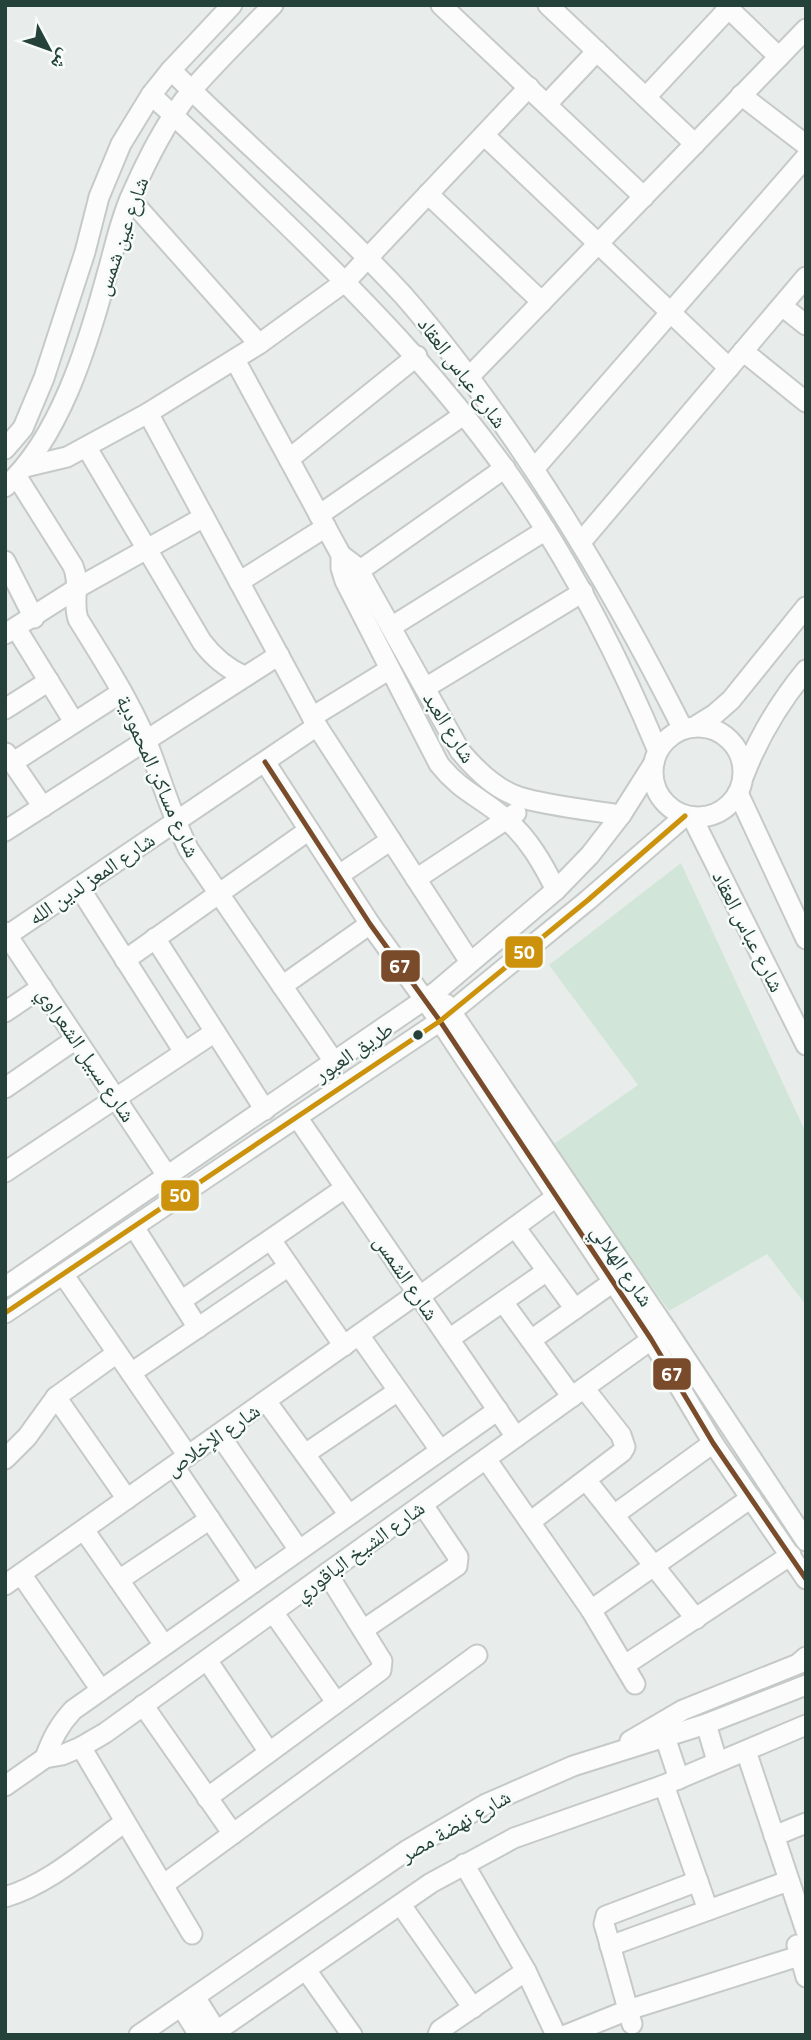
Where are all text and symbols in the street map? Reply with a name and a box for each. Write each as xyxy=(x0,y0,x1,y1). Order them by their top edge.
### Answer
north arrow xyxy=(14,14,84,84)
text: ش xyxy=(45,43,80,78)
street label: شارع عين شمس xyxy=(86,172,156,300)
street label: شارع عباس العقاد xyxy=(410,309,516,435)
street label: شارع العبد xyxy=(416,685,484,769)
street label: شارع مساكن المحمودية xyxy=(109,690,209,862)
street label: شارع المعز لدين الله xyxy=(21,824,161,932)
street label: شارع عباس العقاد xyxy=(705,865,793,997)
line badge: 50 xyxy=(504,935,544,969)
text: 50 xyxy=(513,937,535,966)
line badge: 67 xyxy=(380,949,421,983)
text: 67 xyxy=(389,951,411,980)
street label: شارع سبيل الشعراوي xyxy=(29,980,144,1129)
street label: طريق العبور xyxy=(306,1013,399,1090)
unlabelled marker xyxy=(411,1028,425,1042)
line badge: 50 xyxy=(160,1179,200,1212)
text: 50 xyxy=(169,1180,191,1209)
street label: شارع الهلالي xyxy=(582,1217,662,1314)
street label: شارع الشمس xyxy=(366,1227,448,1327)
line badge: 67 xyxy=(652,1357,692,1391)
text: 67 xyxy=(661,1359,683,1388)
street label: شارع الإخلاص xyxy=(158,1394,266,1484)
street label: شارع الشيخ الباقوري xyxy=(287,1492,432,1609)
street label: شارع نهضة مصر xyxy=(393,1780,516,1870)

